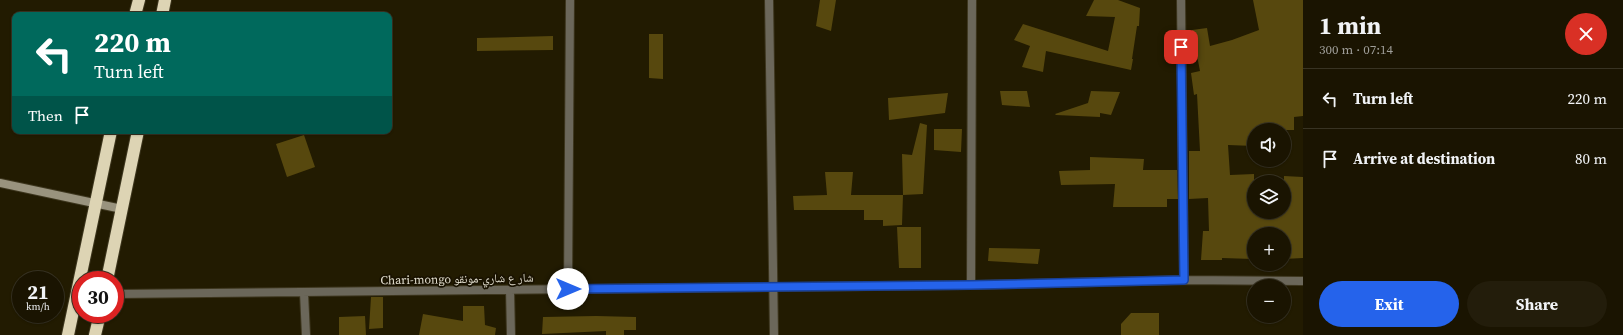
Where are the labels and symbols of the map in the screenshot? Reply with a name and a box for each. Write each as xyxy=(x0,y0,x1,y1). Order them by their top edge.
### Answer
pin xyxy=(1164,30,1198,64)
position arrow xyxy=(547,268,589,310)
street label: Chari-mongo شار ع شاري-مونقو xyxy=(380,270,534,290)
speed limit sign: 30 xyxy=(72,271,124,323)

